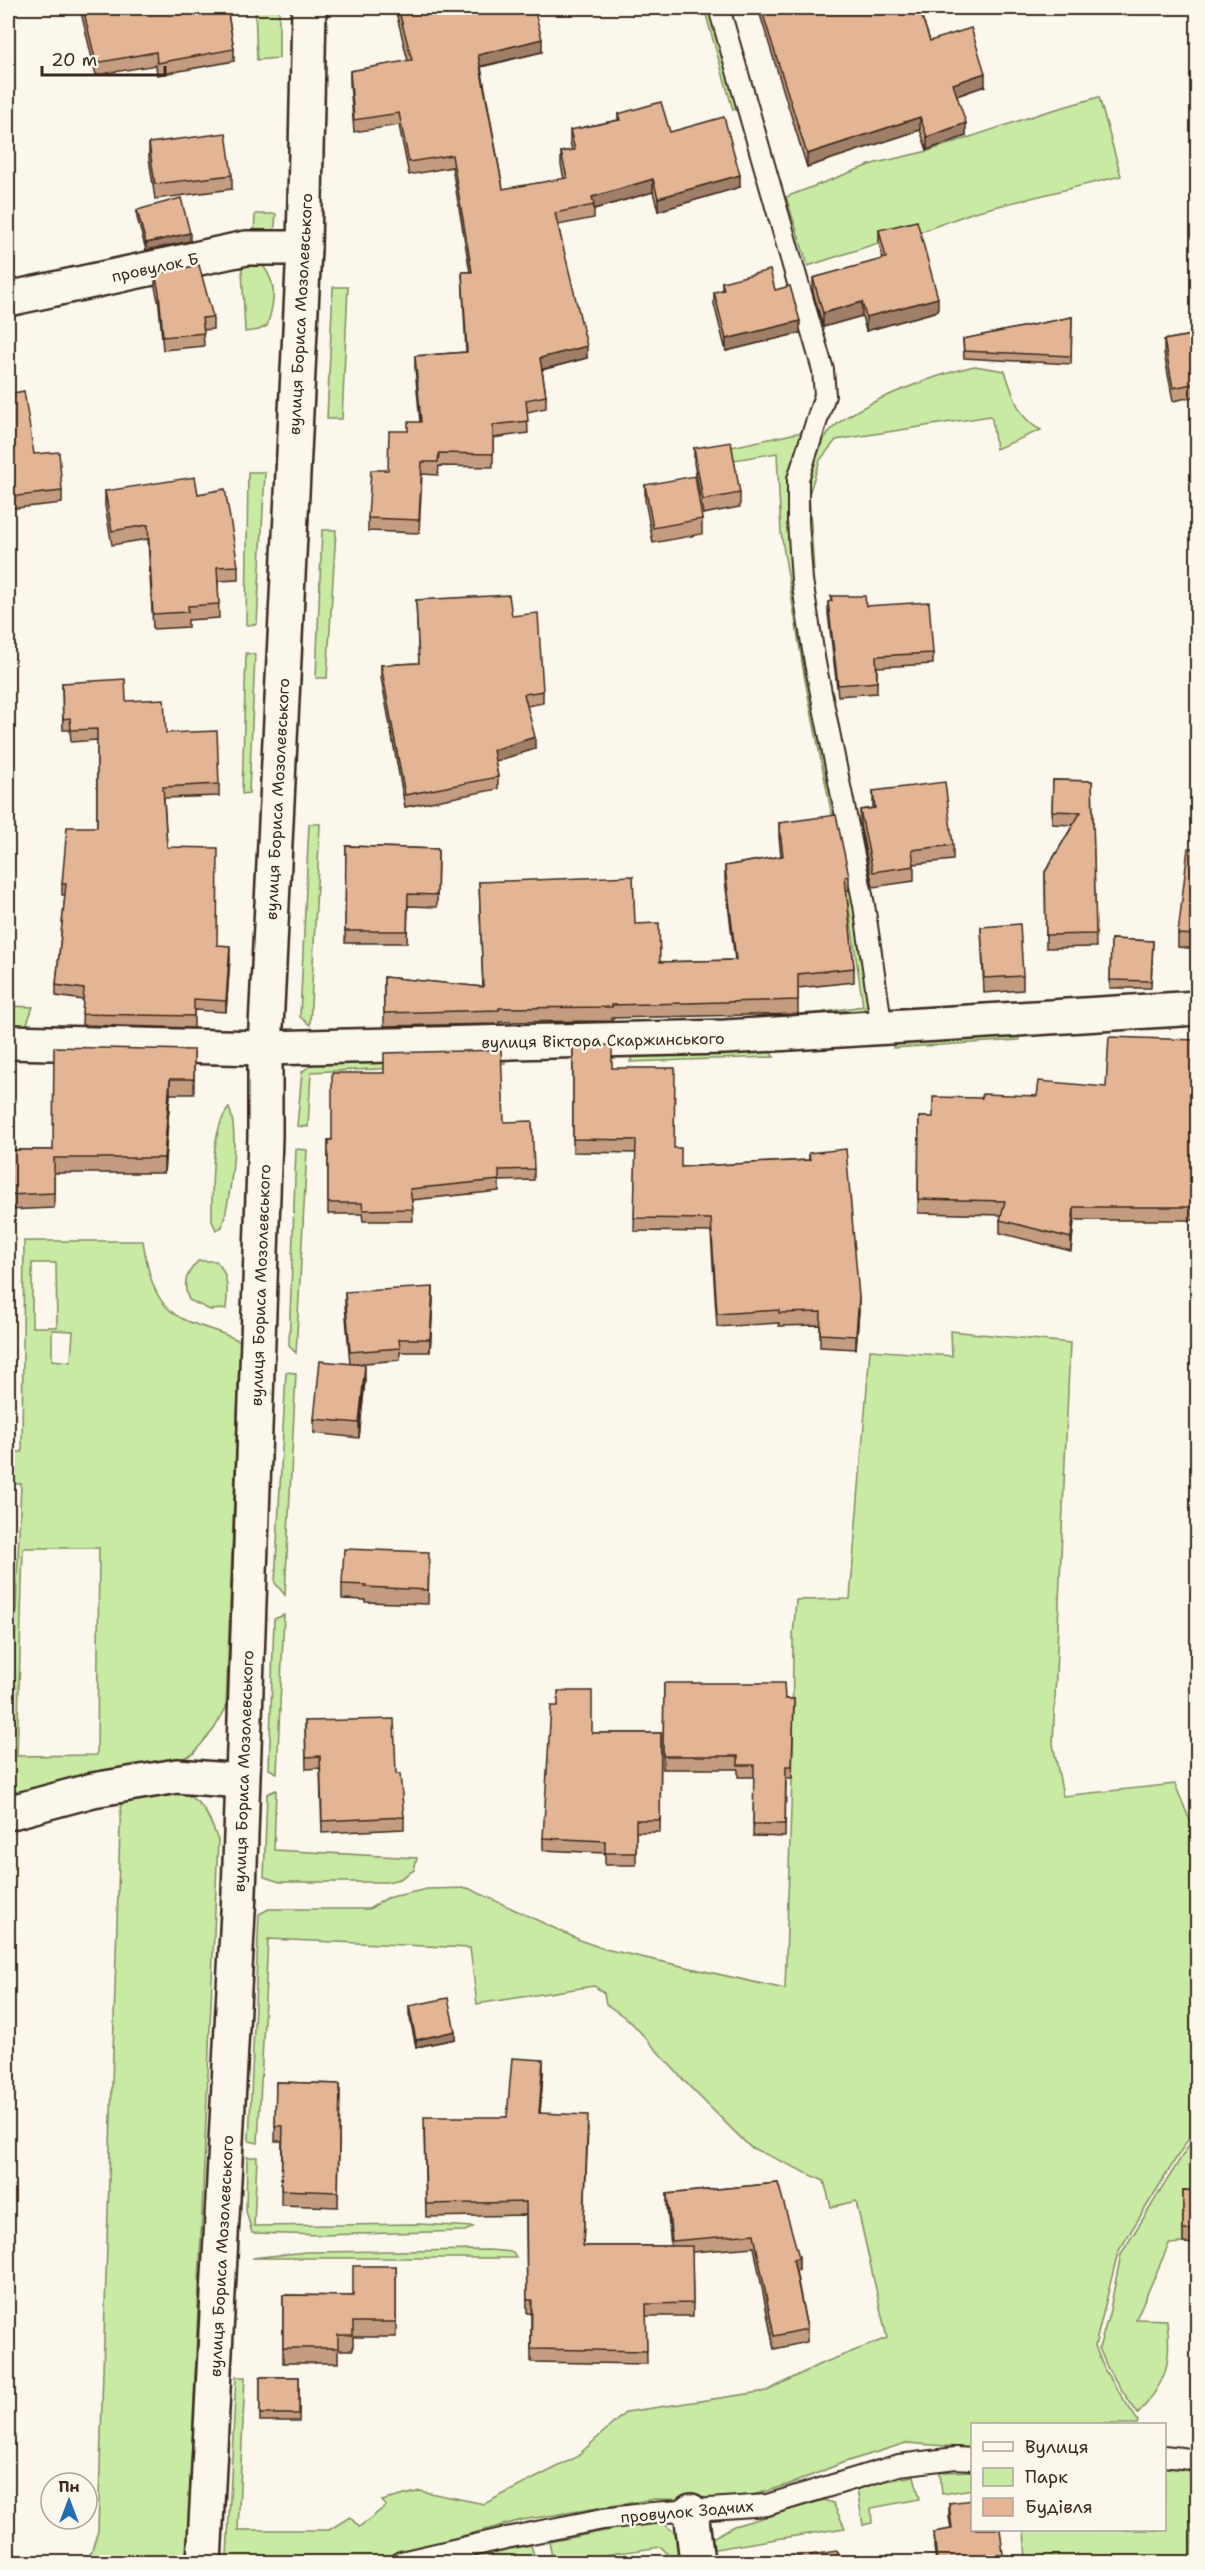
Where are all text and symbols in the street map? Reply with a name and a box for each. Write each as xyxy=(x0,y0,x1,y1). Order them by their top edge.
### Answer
scale bar xyxy=(42,39,165,77)
text: 20 m xyxy=(51,48,97,72)
street label: вулиця Бориса Мозолевського xyxy=(284,193,317,435)
street label: провулок Б xyxy=(110,248,201,287)
street label: вулиця Бориса Мозолевського xyxy=(261,678,294,920)
street label: вулиця Віктора Скаржинського xyxy=(481,1028,725,1053)
street label: вулиця Бориса Мозолевського xyxy=(246,1164,275,1406)
street label: вулиця Бориса Мозолевського xyxy=(229,1650,258,1892)
street label: вулиця Бориса Мозолевського xyxy=(205,2135,238,2377)
legend xyxy=(971,2423,1166,2531)
text: Вулиця xyxy=(1025,2435,1089,2459)
text: Парк xyxy=(1025,2465,1068,2489)
north arrow xyxy=(39,2471,99,2531)
text: Пн xyxy=(58,2476,80,2497)
street label: провулок Зодчих xyxy=(620,2495,754,2528)
text: Будівля xyxy=(1025,2495,1093,2519)

